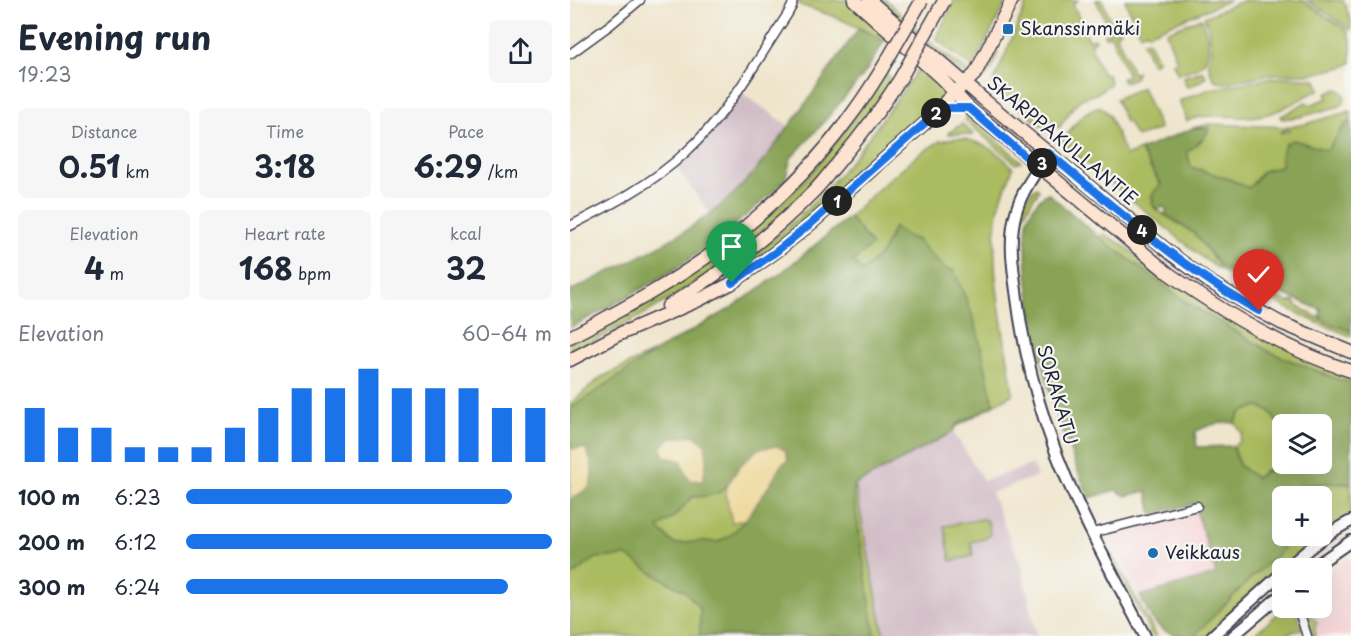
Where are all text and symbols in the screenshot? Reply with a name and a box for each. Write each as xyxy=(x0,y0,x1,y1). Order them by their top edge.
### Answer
text: Evening run xyxy=(18,11,211,61)
place label: Skanssinmäki xyxy=(1020,14,1140,41)
button: share xyxy=(489,20,552,83)
marker: Skanssinmäki xyxy=(1001,22,1015,36)
text: 19:23 xyxy=(18,59,71,89)
street label: SKARPPAKULLANTIE xyxy=(982,69,1144,211)
pin: 2 xyxy=(921,98,951,128)
text: 2 xyxy=(930,101,942,125)
text: Distance xyxy=(70,119,138,143)
text: Time xyxy=(266,119,304,143)
text: Pace xyxy=(448,119,484,143)
text: 0.51 xyxy=(58,143,120,188)
text: 3:18 xyxy=(254,143,316,188)
text: 6:29 xyxy=(414,143,482,188)
pin: 3 xyxy=(1027,148,1057,178)
text: 3 xyxy=(1037,151,1047,175)
text: km xyxy=(120,159,150,183)
text: /km xyxy=(482,159,518,183)
pin: 1 xyxy=(822,186,852,216)
text: 1 xyxy=(833,189,841,213)
pin: 4 xyxy=(1127,215,1157,245)
text: 4 xyxy=(1137,218,1147,242)
text: Elevation xyxy=(69,221,139,245)
text: Heart rate xyxy=(245,221,325,245)
text: kcal xyxy=(450,221,482,245)
pin xyxy=(706,221,757,283)
icon: arrive xyxy=(715,230,748,263)
text: 4 xyxy=(84,245,104,290)
text: 168 xyxy=(239,245,293,290)
text: 32 xyxy=(446,245,486,290)
pin xyxy=(1233,249,1284,311)
icon: check xyxy=(1242,258,1275,291)
text: m xyxy=(104,261,124,285)
text: bpm xyxy=(293,261,331,285)
text: Elevation xyxy=(18,318,104,348)
text: 60–64 m xyxy=(462,318,552,348)
street label: SORAKATU xyxy=(1031,341,1086,448)
map controls xyxy=(1272,414,1332,618)
button: layers xyxy=(1272,414,1332,474)
text: 100 m xyxy=(18,482,80,512)
text: 6:23 xyxy=(114,482,161,512)
button: + xyxy=(1272,486,1332,546)
text: 200 m xyxy=(18,527,85,557)
text: 6:12 xyxy=(114,527,157,557)
place label: Veikkaus xyxy=(1165,538,1240,565)
marker: Veikkaus xyxy=(1146,546,1160,560)
button: − xyxy=(1272,558,1332,618)
text: 300 m xyxy=(18,572,86,602)
text: 6:24 xyxy=(114,572,161,602)

